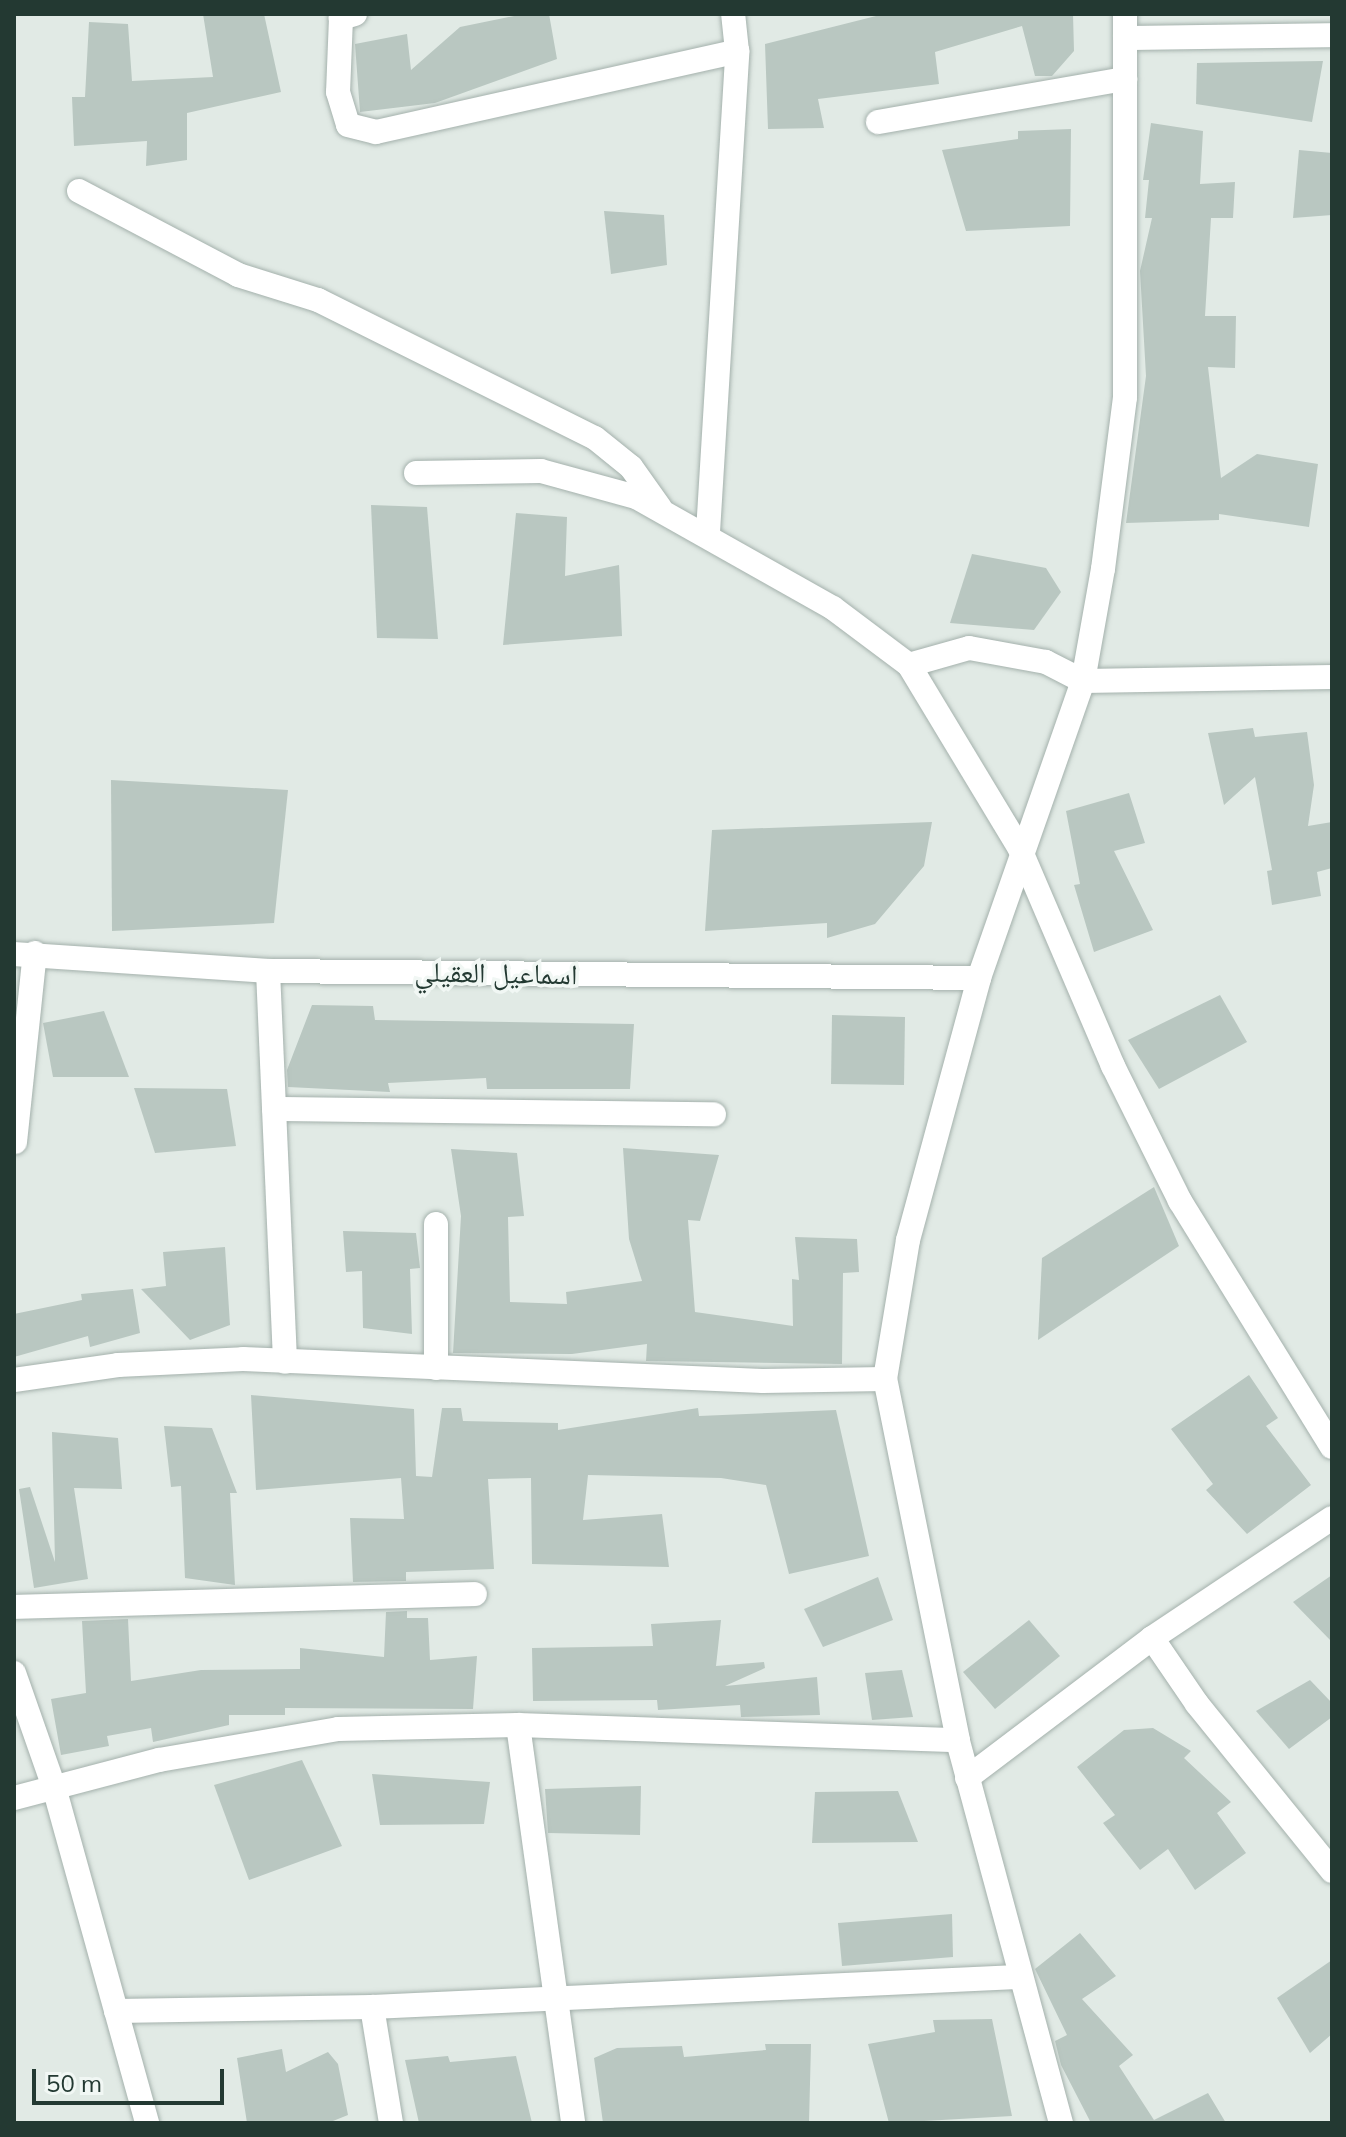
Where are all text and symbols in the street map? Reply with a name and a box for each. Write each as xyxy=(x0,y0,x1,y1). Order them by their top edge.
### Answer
street label: اسماعيل العقيلي xyxy=(414,955,578,991)
scale bar xyxy=(36,2053,228,2103)
text: 50 m xyxy=(46,2068,102,2098)

